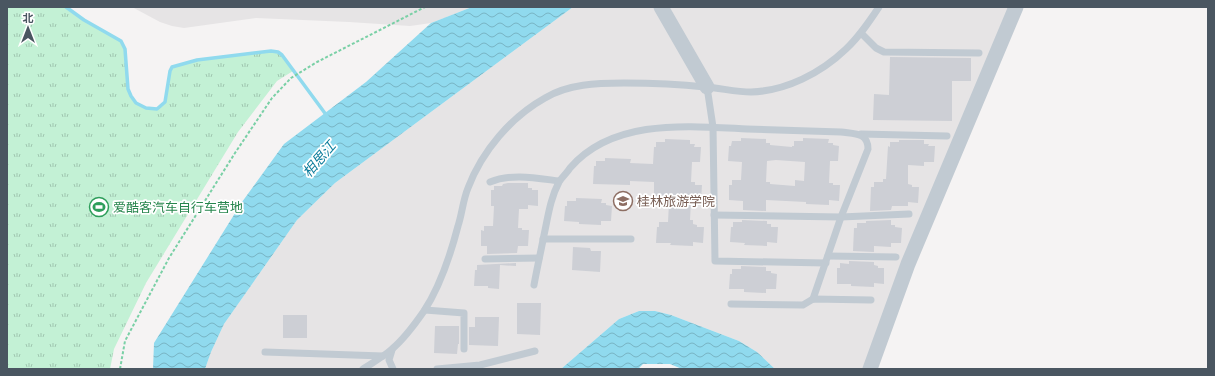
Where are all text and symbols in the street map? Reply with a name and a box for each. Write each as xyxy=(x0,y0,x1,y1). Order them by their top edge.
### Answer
north arrow xyxy=(8,8,48,48)
text: 北 xyxy=(23,11,34,25)
water label: 相思江 xyxy=(298,136,341,181)
school or university icon: 桂林旅游学院 xyxy=(612,190,634,212)
place label: 桂林旅游学院 xyxy=(637,193,715,209)
sports icon: 爱酷客汽车自行车营地 xyxy=(88,196,110,218)
place label: 爱酷客汽车自行车营地 xyxy=(113,199,243,215)

